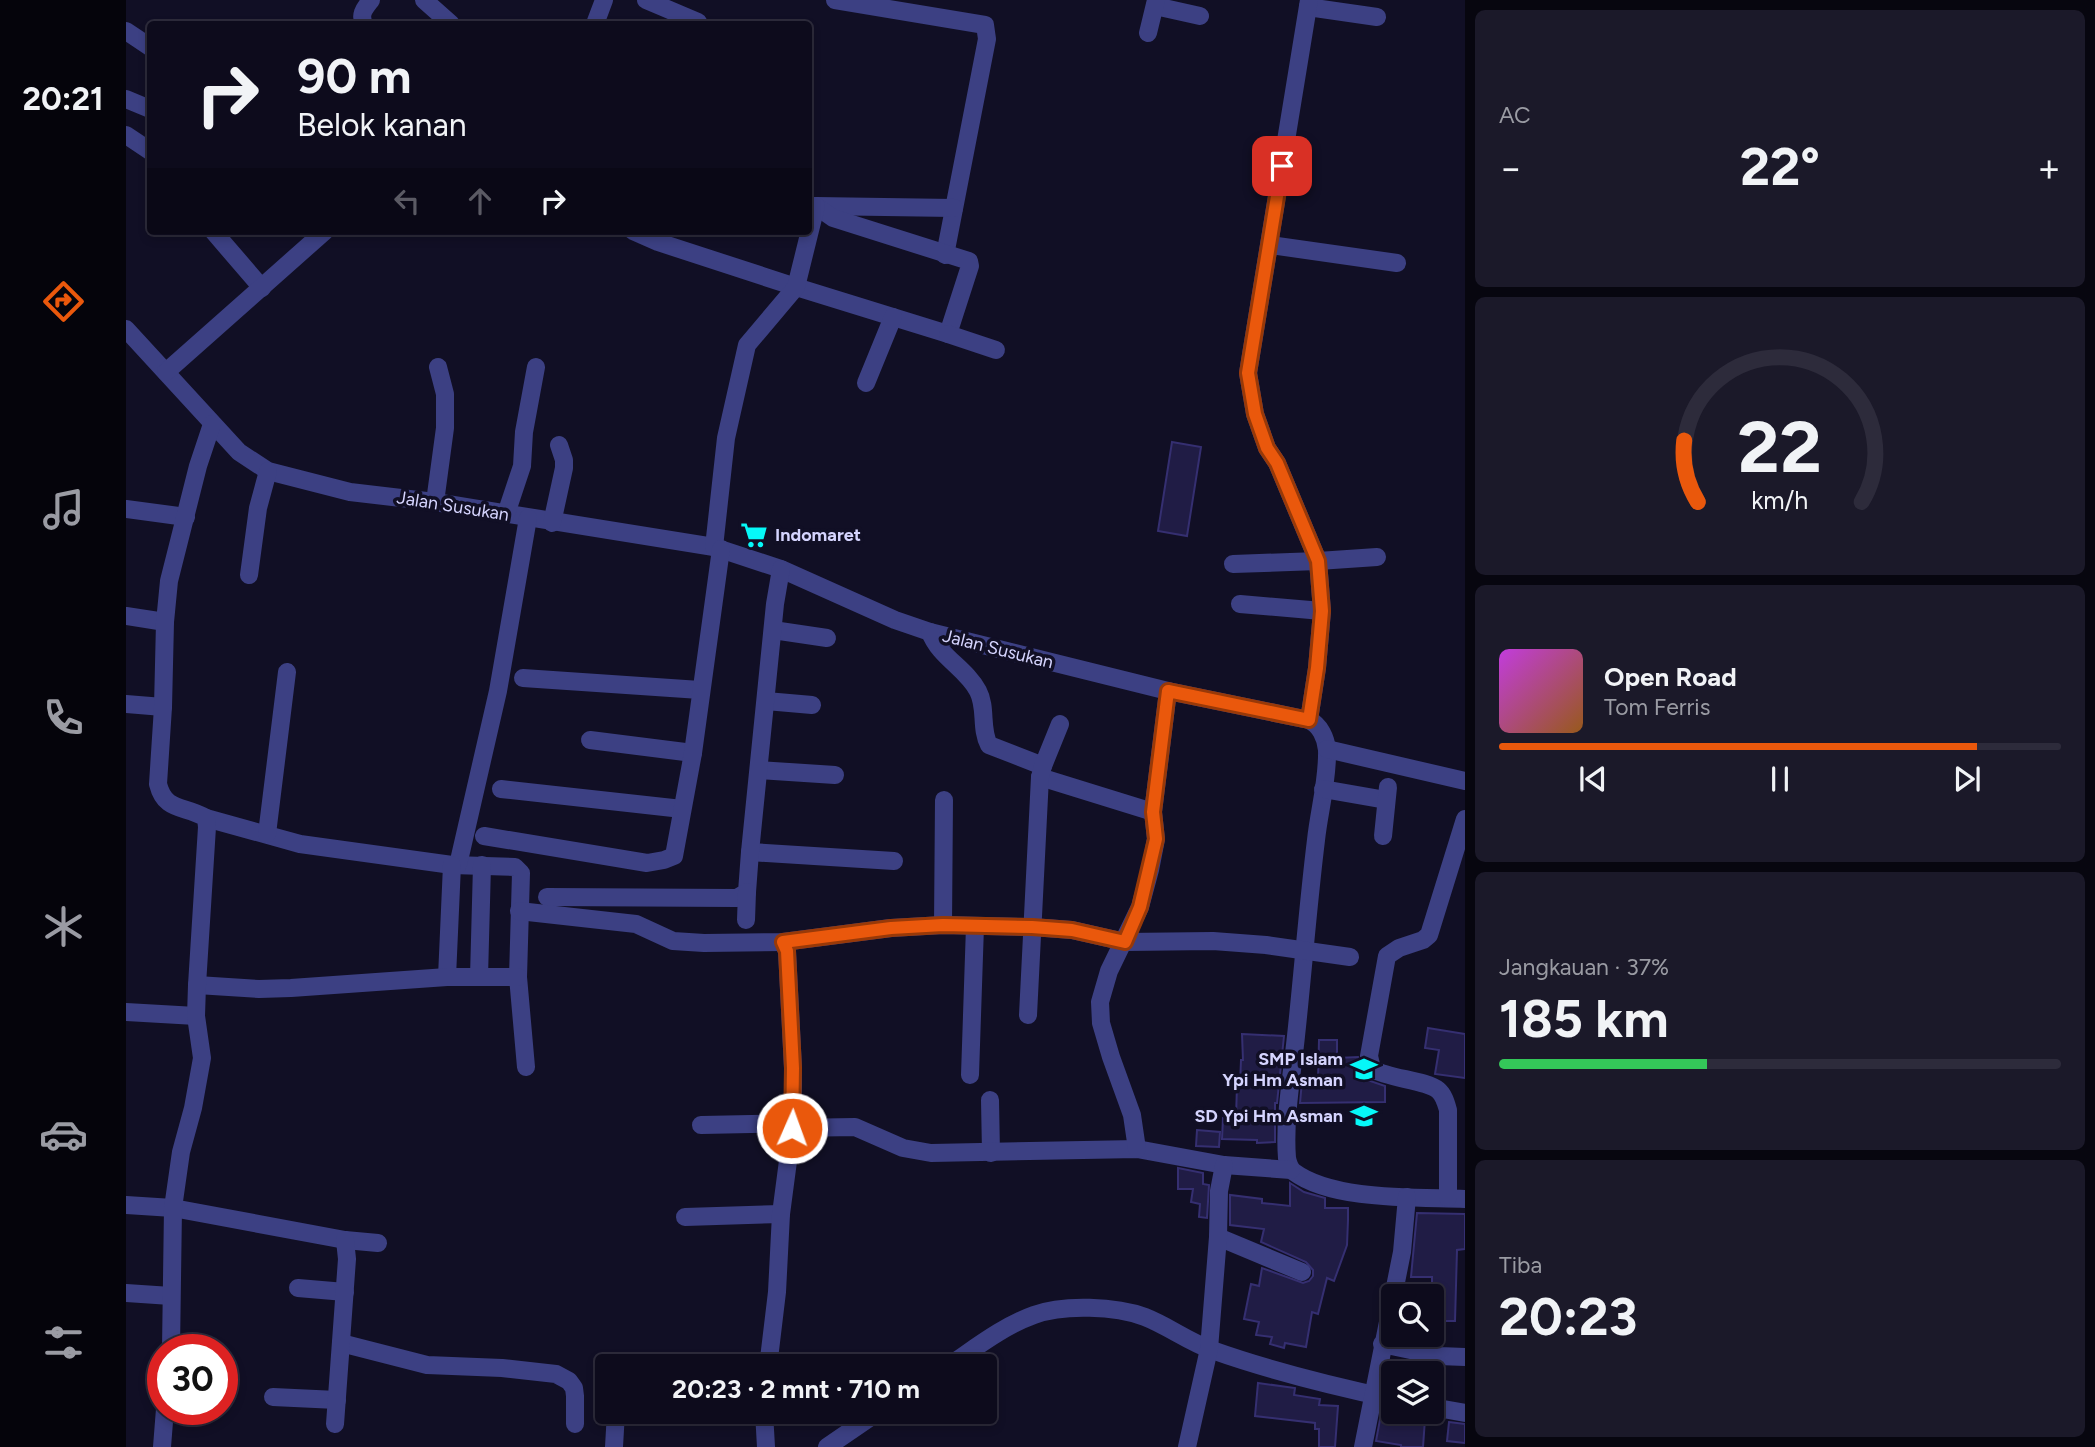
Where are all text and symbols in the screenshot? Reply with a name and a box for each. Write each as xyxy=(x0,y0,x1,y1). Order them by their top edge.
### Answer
text: 90 m xyxy=(297,46,412,105)
icon: right xyxy=(182,49,273,140)
text: 20:21 xyxy=(23,80,103,118)
text: AC xyxy=(1499,101,1531,129)
text: Belok kanan xyxy=(297,106,467,144)
pin xyxy=(1252,136,1312,196)
text: 22° xyxy=(1740,136,1820,198)
text: − xyxy=(1499,145,1523,191)
text: + xyxy=(2037,145,2061,191)
icon: arrive xyxy=(1263,147,1301,185)
icon: left xyxy=(388,182,426,220)
icon: ahead xyxy=(461,182,499,220)
icon: right xyxy=(534,182,572,220)
icon: directions xyxy=(39,277,88,326)
text: 22 xyxy=(1738,404,1822,491)
icon: music xyxy=(39,485,88,534)
text: km/h xyxy=(1751,485,1809,515)
street label: Jalan Susukan xyxy=(395,486,511,526)
supermarket icon: Indomaret xyxy=(739,520,769,550)
place label: Indomaret xyxy=(775,524,861,546)
street label: Jalan Susukan xyxy=(940,625,1056,673)
text: Open Road xyxy=(1604,661,1737,693)
icon: phone xyxy=(39,693,88,742)
text: Tom Ferris xyxy=(1604,693,1710,721)
icon: previous xyxy=(1574,760,1612,798)
icon: pause xyxy=(1761,760,1799,798)
icon: next xyxy=(1948,760,1986,798)
icon: climate xyxy=(39,902,88,951)
text: Jangkauan · 37% xyxy=(1499,953,1669,981)
text: 185 km xyxy=(1499,988,1669,1050)
place label: SMP Islam Ypi Hm Asman xyxy=(1222,1048,1343,1091)
school or university icon: SMP Islam Ypi Hm Asman xyxy=(1349,1054,1379,1084)
position arrow xyxy=(755,1091,829,1165)
school or university icon: SD Ypi Hm Asman xyxy=(1349,1101,1379,1131)
place label: SD Ypi Hm Asman xyxy=(1194,1105,1343,1127)
icon: car xyxy=(39,1110,88,1159)
text: Tiba xyxy=(1499,1251,1542,1279)
map controls xyxy=(1381,1284,1444,1424)
button: search xyxy=(1381,1284,1444,1347)
text: 20:23 xyxy=(1499,1286,1637,1348)
icon: filters xyxy=(39,1318,88,1367)
speed limit sign: 30 xyxy=(147,1334,238,1425)
button: layers xyxy=(1381,1361,1444,1424)
text: 20:23 · 2 mnt · 710 m xyxy=(672,1373,920,1405)

